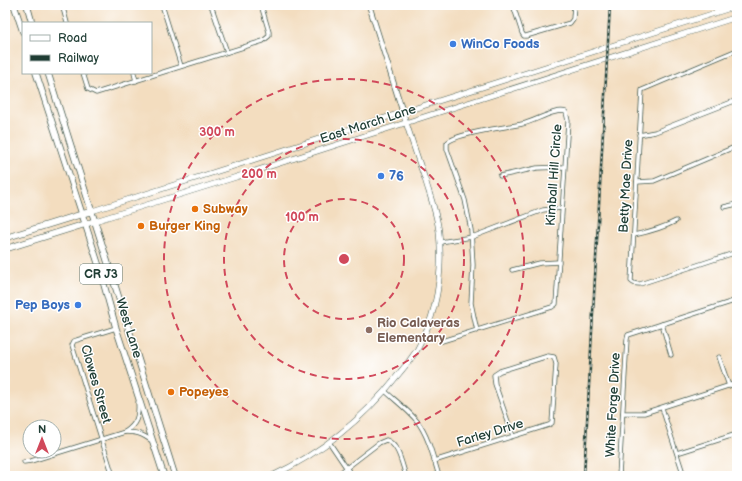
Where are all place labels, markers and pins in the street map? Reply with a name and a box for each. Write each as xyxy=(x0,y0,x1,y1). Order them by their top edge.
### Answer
place label: WinCo Foods xyxy=(461,36,539,52)
marker: WinCo Foods xyxy=(448,39,458,49)
place label: 76 xyxy=(389,168,404,184)
marker: 76 xyxy=(376,171,386,181)
place label: Subway xyxy=(203,201,248,217)
marker: Subway xyxy=(190,204,200,214)
place label: Burger King xyxy=(149,218,220,234)
marker: Burger King xyxy=(136,221,146,231)
centre of rings xyxy=(337,252,351,266)
place label: Pep Boys xyxy=(15,297,70,313)
marker: Pep Boys xyxy=(73,300,83,310)
place label: Rio Calaveras Elementary xyxy=(377,315,460,346)
marker: Rio Calaveras Elementary xyxy=(364,325,374,335)
place label: Popeyes xyxy=(179,384,229,400)
marker: Popeyes xyxy=(166,387,176,397)

